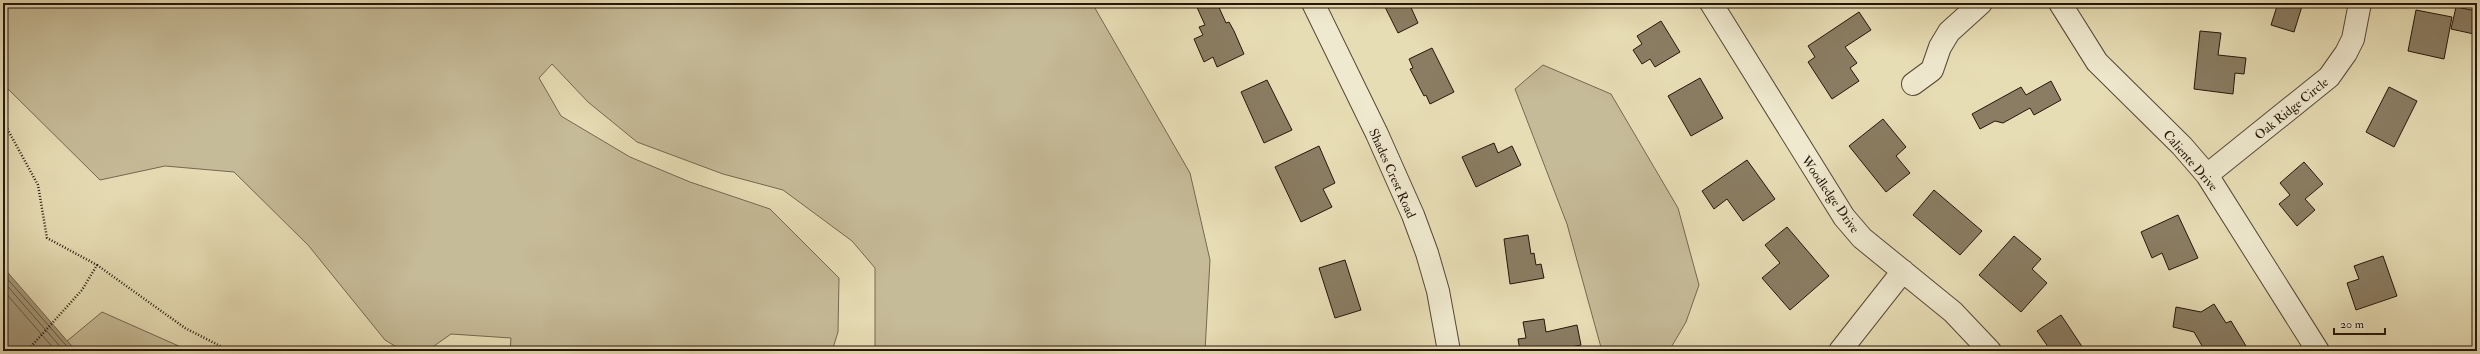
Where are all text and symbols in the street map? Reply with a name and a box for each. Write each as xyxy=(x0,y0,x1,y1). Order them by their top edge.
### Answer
street label: Oak Ridge Circle xyxy=(2252,74,2332,143)
street label: Shades Crest Road xyxy=(1365,126,1419,221)
street label: Caliente Drive xyxy=(2159,127,2221,195)
street label: Woodledge Drive xyxy=(1797,152,1863,237)
scale bar xyxy=(2334,310,2385,336)
text: 20 m xyxy=(2340,317,2365,332)

